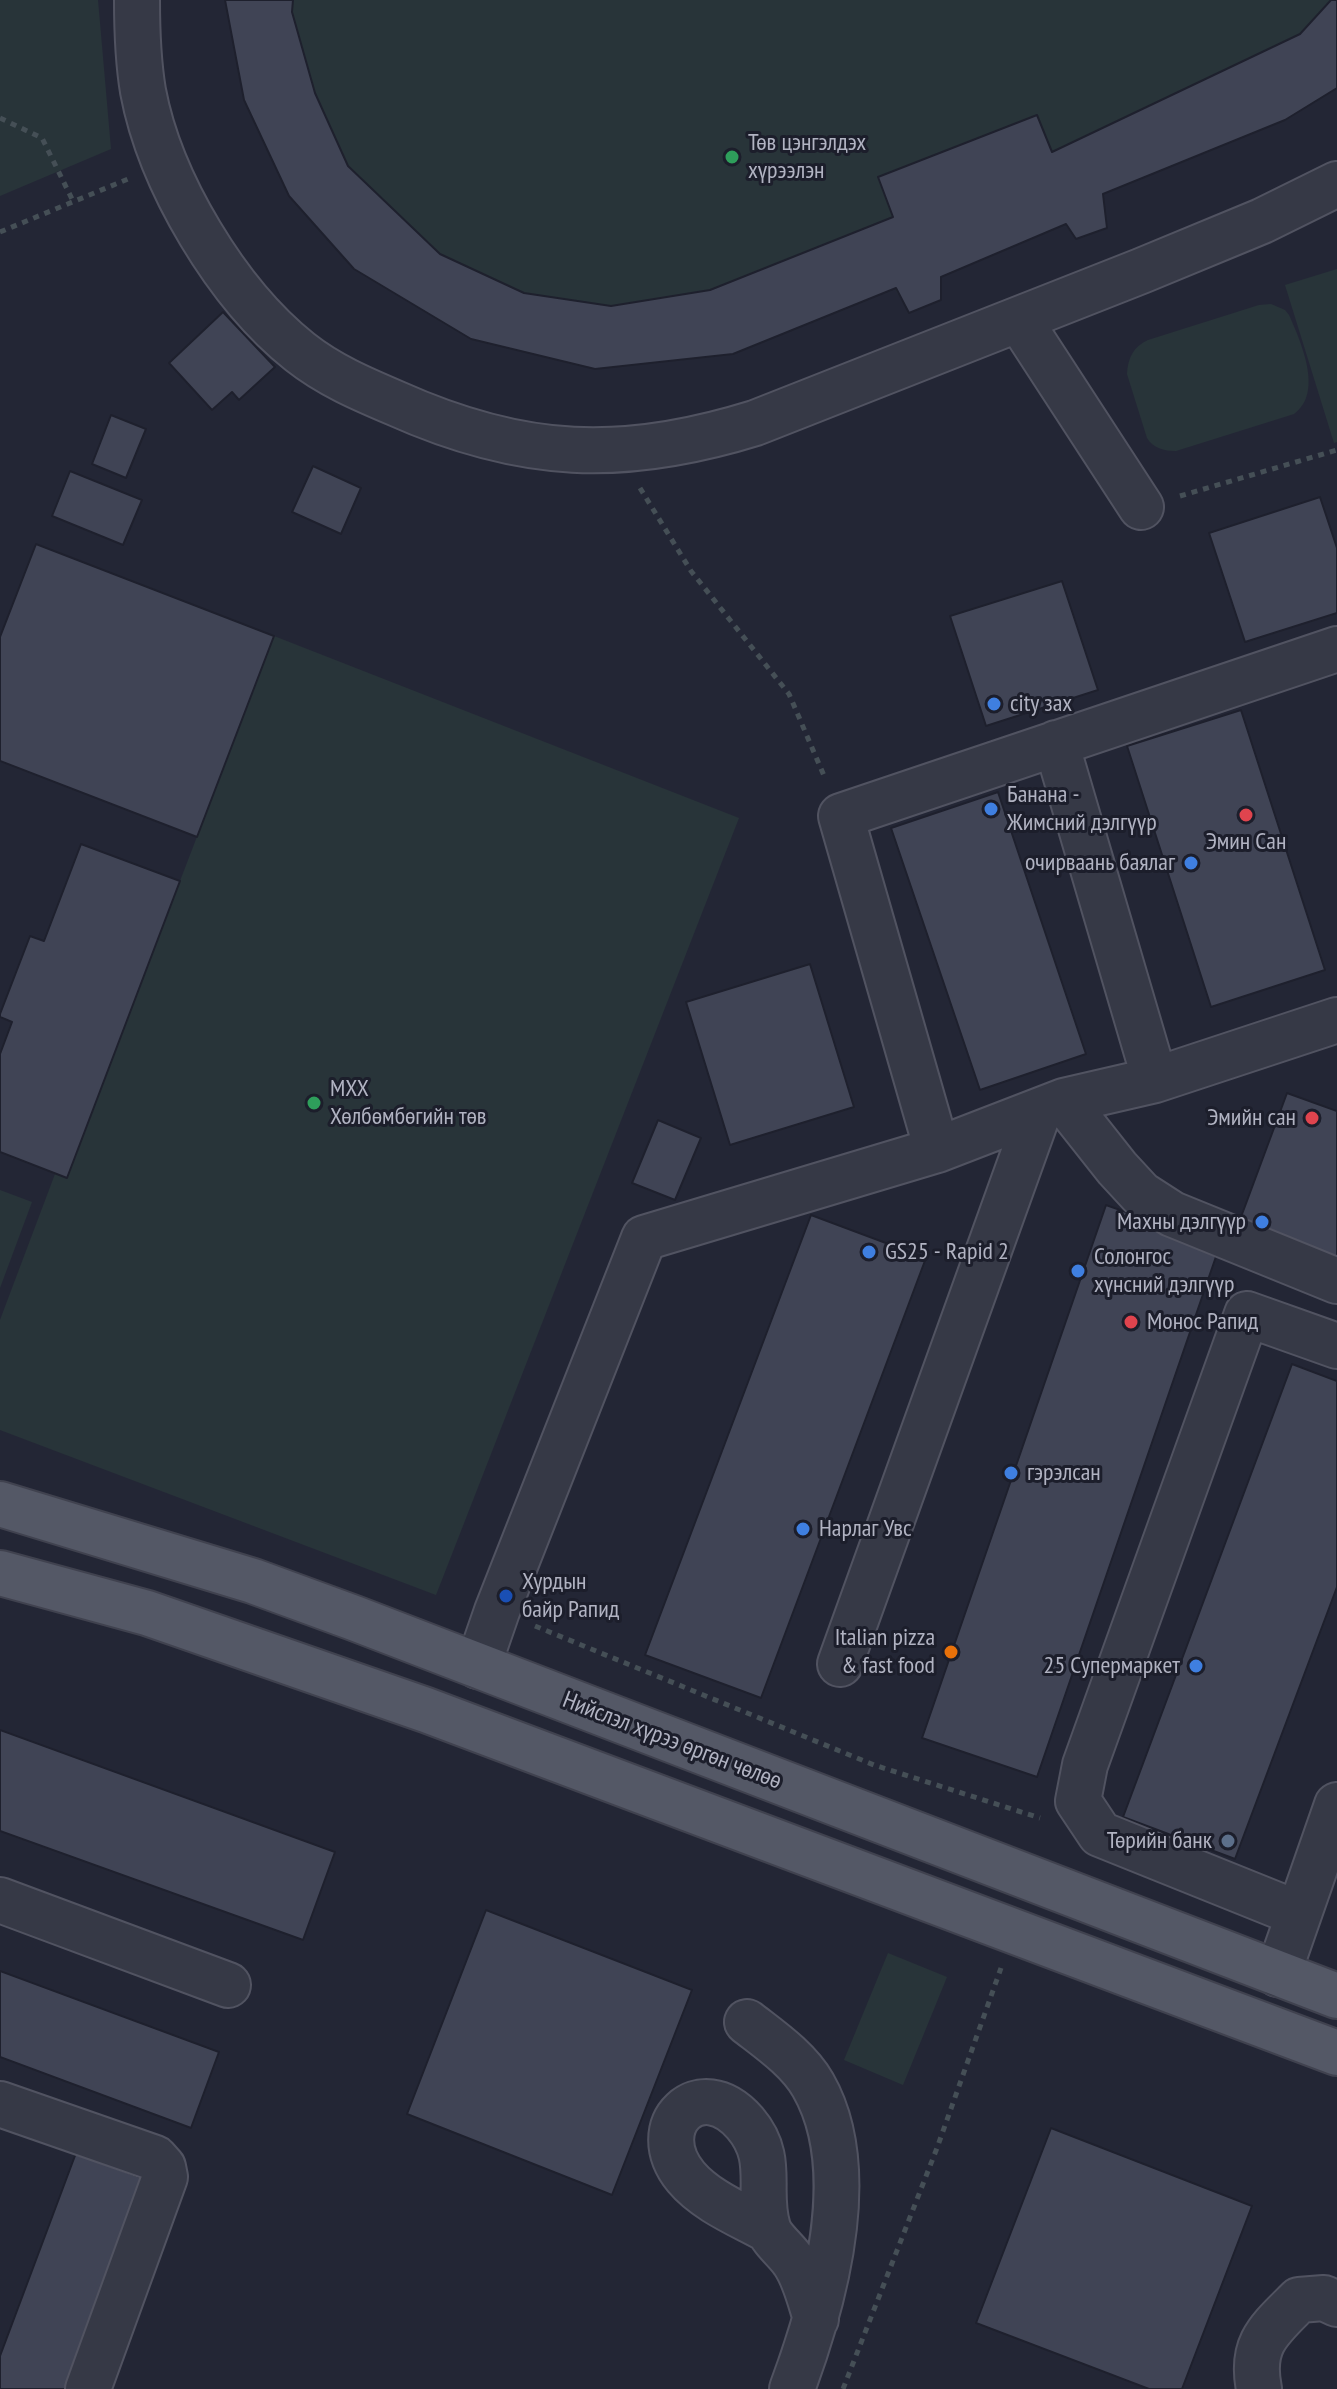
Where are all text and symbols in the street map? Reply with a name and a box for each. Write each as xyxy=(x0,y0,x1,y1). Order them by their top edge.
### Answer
place label: Төв цэнгэлдэх хүрээлэн xyxy=(748,129,866,185)
marker: Төв цэнгэлдэх хүрээлэн xyxy=(723,148,741,166)
place label: city зах xyxy=(1010,690,1072,718)
marker: city зах xyxy=(985,695,1003,713)
place label: Банана - Жимсний дэлгүүр xyxy=(1007,781,1157,837)
marker: Банана - Жимсний дэлгүүр xyxy=(982,800,1000,818)
marker: Эмин Сан xyxy=(1237,806,1255,824)
place label: Эмин Сан xyxy=(1206,828,1286,856)
place label: очирваань баялаг xyxy=(1025,849,1175,877)
marker: очирваань баялаг xyxy=(1182,854,1200,872)
place label: МХХ Хөлбөмбөгийн төв xyxy=(330,1075,486,1131)
marker: МХХ Хөлбөмбөгийн төв xyxy=(305,1094,323,1112)
place label: Эмийн сан xyxy=(1207,1104,1296,1132)
marker: Эмийн сан xyxy=(1303,1109,1321,1127)
place label: Махны дэлгүүр xyxy=(1117,1208,1246,1236)
marker: Махны дэлгүүр xyxy=(1253,1213,1271,1231)
place label: GS25 - Rapid 2 xyxy=(885,1238,1009,1266)
marker: GS25 - Rapid 2 xyxy=(860,1243,878,1261)
place label: Солонгос хүнсний дэлгүүр xyxy=(1094,1243,1234,1299)
marker: Солонгос хүнсний дэлгүүр xyxy=(1069,1262,1087,1280)
place label: Монос Рапид xyxy=(1147,1308,1258,1336)
marker: Монос Рапид xyxy=(1122,1313,1140,1331)
place label: гэрэлсан xyxy=(1027,1459,1101,1487)
marker: гэрэлсан xyxy=(1002,1464,1020,1482)
place label: Нарлаг Увс xyxy=(819,1515,911,1543)
marker: Нарлаг Увс xyxy=(794,1520,812,1538)
place label: Хурдын байр Рапид xyxy=(522,1568,619,1624)
marker: Хурдын байр Рапид xyxy=(497,1587,515,1605)
place label: Italian pizza & fast food xyxy=(835,1624,935,1680)
marker: Italian pizza & fast food xyxy=(942,1643,960,1661)
place label: 25 Супермаркет xyxy=(1044,1652,1180,1680)
marker: 25 Супермаркет xyxy=(1187,1657,1205,1675)
street label: Нийслэл хүрээ өргөн чөлөө xyxy=(558,1686,786,1796)
place label: Төрийн банк xyxy=(1107,1827,1212,1855)
marker: Төрийн банк xyxy=(1219,1832,1237,1850)

